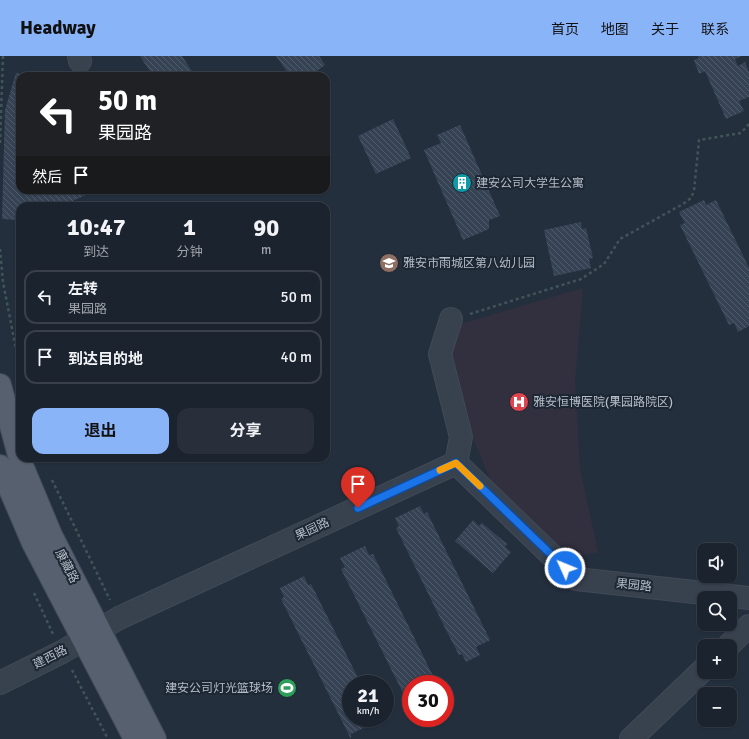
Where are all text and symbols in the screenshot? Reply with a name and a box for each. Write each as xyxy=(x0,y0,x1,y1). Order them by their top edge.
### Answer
text: Headway xyxy=(20,16,96,40)
text: 首页 xyxy=(551,21,579,38)
text: 地图 xyxy=(601,21,629,38)
text: 关于 xyxy=(651,21,679,38)
text: 联系 xyxy=(701,21,729,38)
text: 50 m xyxy=(98,84,157,118)
icon: left xyxy=(32,88,84,140)
text: 果园路 xyxy=(98,122,152,144)
icon: arrive xyxy=(70,164,92,186)
text: 然后 xyxy=(32,168,62,186)
building icon: 建安公司大学生公寓 xyxy=(451,172,473,194)
place label: 建安公司大学生公寓 xyxy=(476,176,584,191)
text: 10:47 xyxy=(67,212,126,242)
text: 1 xyxy=(183,212,196,242)
text: 90 xyxy=(253,213,279,243)
text: m xyxy=(261,242,271,258)
text: 到达 xyxy=(83,244,109,260)
text: 分钟 xyxy=(176,244,203,260)
school or university icon: 雅安市雨城区第八幼儿园 xyxy=(378,252,400,274)
place label: 雅安市雨城区第八幼儿园 xyxy=(403,256,535,271)
text: 左转 xyxy=(68,280,98,298)
icon: left xyxy=(34,286,56,308)
text: 50 m xyxy=(281,288,312,306)
text: 果园路 xyxy=(68,301,107,317)
icon: arrive xyxy=(34,346,56,368)
text: 40 m xyxy=(281,348,312,366)
text: 到达目的地 xyxy=(68,350,143,368)
hospital icon: 雅安恒博医院(果园路院区) xyxy=(508,391,530,413)
place label: 雅安恒博医院(果园路院区) xyxy=(533,395,673,410)
button: 退出 xyxy=(32,408,169,454)
button: 分享 xyxy=(177,408,314,454)
pin xyxy=(341,467,375,508)
icon: arrive xyxy=(347,473,369,495)
street label: 果园路 xyxy=(293,515,332,544)
map controls xyxy=(697,543,737,727)
button: sound xyxy=(697,543,737,583)
street label: 康藏路 xyxy=(52,547,81,586)
position arrow xyxy=(544,547,586,589)
street label: 果园路 xyxy=(615,576,653,595)
button: search xyxy=(697,591,737,631)
button: + xyxy=(697,639,737,679)
street label: 建西路 xyxy=(31,643,70,672)
speed limit sign: 30 xyxy=(402,675,454,727)
sports icon: 建安公司灯光篮球场 xyxy=(276,677,298,699)
place label: 建安公司灯光篮球场 xyxy=(165,681,273,696)
text: 21 xyxy=(357,683,379,708)
button: − xyxy=(697,687,737,727)
text: km/h xyxy=(357,705,379,717)

